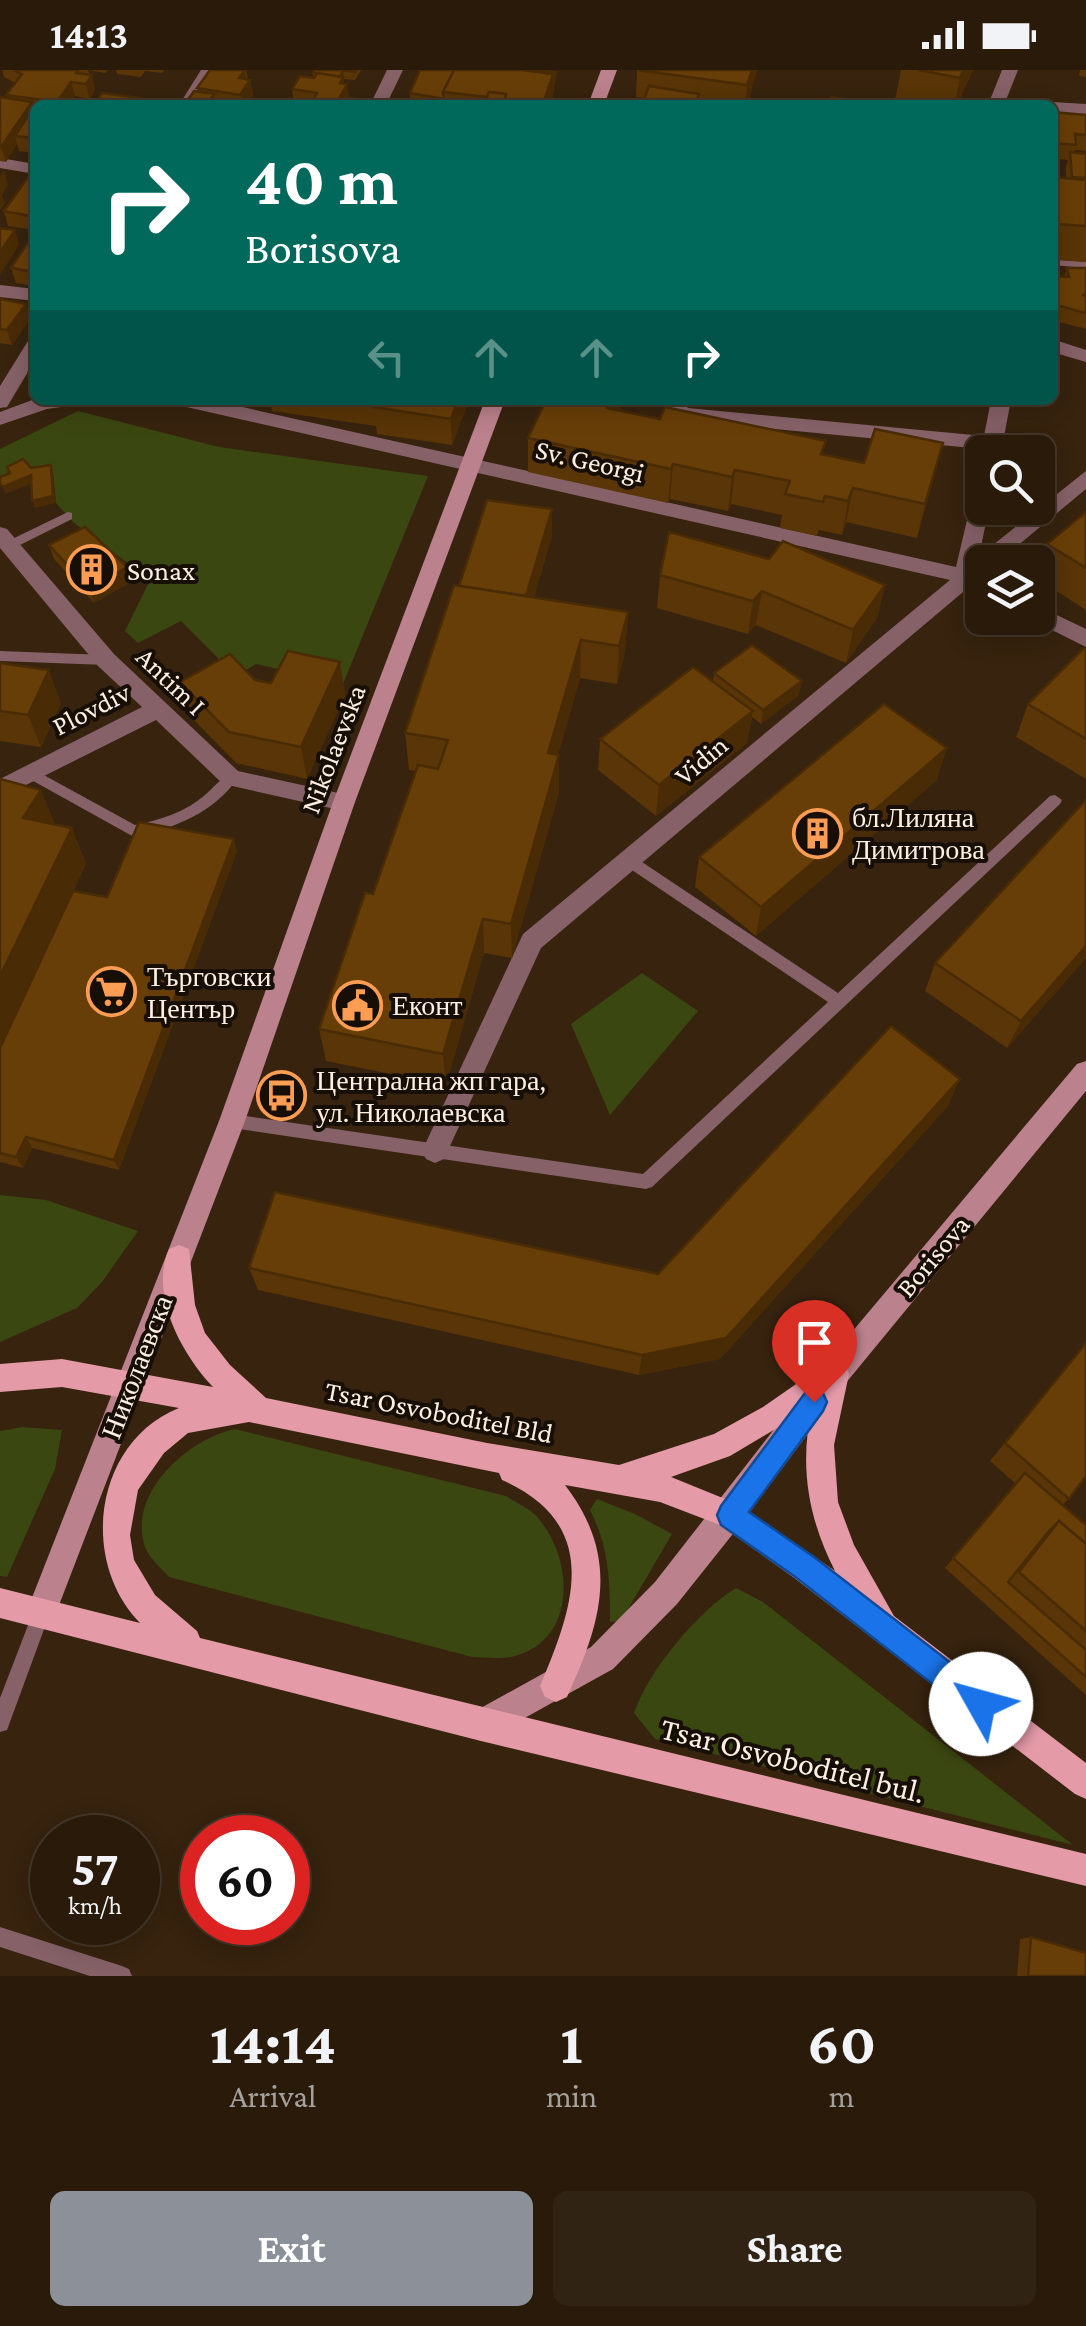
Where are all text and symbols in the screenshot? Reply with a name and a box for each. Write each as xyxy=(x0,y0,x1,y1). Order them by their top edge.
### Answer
text: 14:13 xyxy=(50,14,128,56)
icon: right xyxy=(80,140,210,270)
text: 40 m xyxy=(245,141,398,219)
text: Borisova xyxy=(245,223,401,273)
icon: left xyxy=(359,330,414,385)
icon: ahead xyxy=(464,330,519,385)
icon: ahead xyxy=(569,330,624,385)
icon: right xyxy=(674,330,729,385)
street label: Sv. Georgi xyxy=(533,433,647,489)
map controls xyxy=(965,435,1055,635)
button: search xyxy=(965,435,1055,525)
building icon: Sonax xyxy=(66,544,118,596)
button: layers xyxy=(965,545,1055,635)
place label: Sonax xyxy=(127,555,195,586)
street label: Antim I xyxy=(130,641,212,721)
street label: Plovdiv xyxy=(47,676,136,742)
street label: Nikolaevska xyxy=(294,680,372,818)
street label: Vidin xyxy=(668,729,734,791)
place label: бл.Лиляна Димитрова xyxy=(852,802,985,865)
building icon: бл.Лиляна Димитрова xyxy=(791,807,843,859)
place label: Търговски Център xyxy=(147,961,271,1024)
supermarket icon: Търговски Център xyxy=(86,966,138,1018)
public building icon: Еконт xyxy=(331,979,383,1031)
place label: Еконт xyxy=(392,990,463,1021)
place label: Централна жп гара, ул. Николаевска xyxy=(316,1065,546,1128)
bus stop icon: Централна жп гара, ул. Николаевска xyxy=(255,1070,307,1122)
street label: Borisova xyxy=(890,1209,976,1303)
street label: Николаевска xyxy=(95,1290,179,1443)
pin xyxy=(772,1300,857,1403)
icon: arrive xyxy=(787,1315,842,1370)
street label: Tsar Osvoboditel Bld xyxy=(323,1375,556,1449)
position arrow xyxy=(929,1652,1033,1756)
street label: Tsar Osvoboditel bul. xyxy=(657,1710,929,1810)
speed limit sign: 60 xyxy=(180,1815,310,1945)
text: 57 xyxy=(71,1840,119,1896)
text: km/h xyxy=(68,1892,122,1919)
text: 14:14 xyxy=(210,2009,336,2076)
text: 1 xyxy=(560,2009,583,2076)
text: 60 xyxy=(807,2009,876,2076)
text: Arrival xyxy=(229,2078,316,2114)
text: min xyxy=(546,2078,597,2114)
text: m xyxy=(829,2078,854,2114)
button: Exit xyxy=(50,2191,533,2306)
button: Share xyxy=(553,2191,1036,2306)

